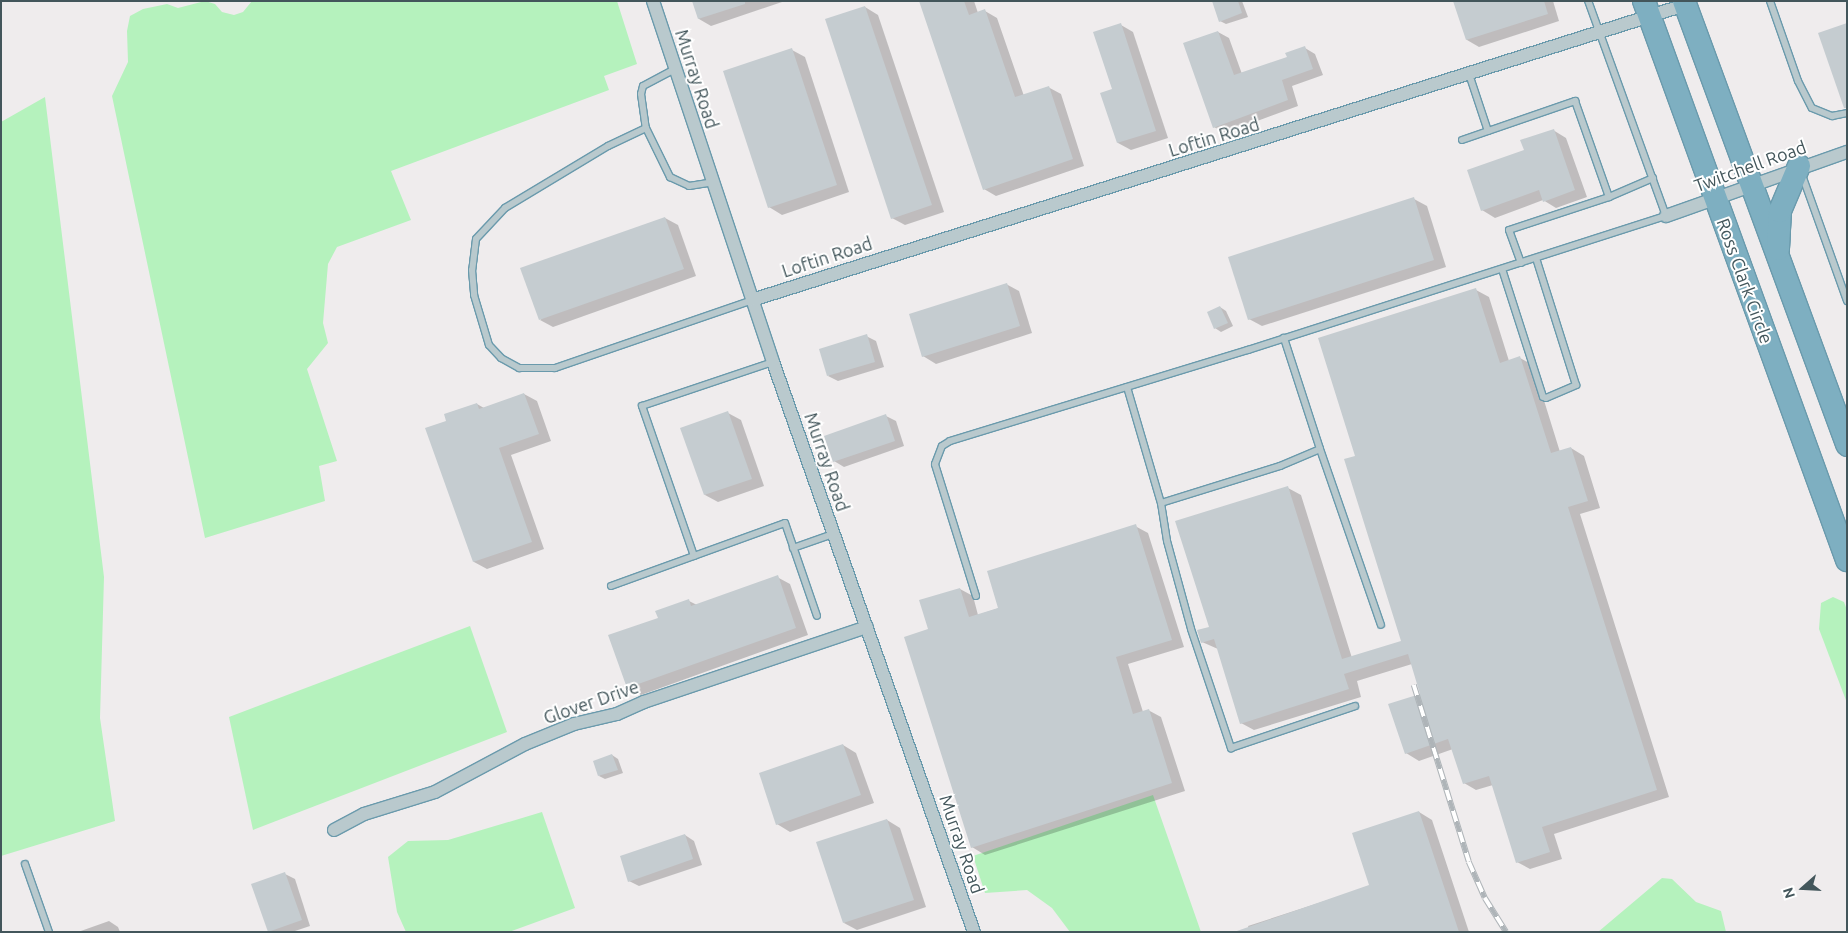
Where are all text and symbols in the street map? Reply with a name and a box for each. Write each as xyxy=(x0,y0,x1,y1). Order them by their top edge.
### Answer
street label: Murray Road xyxy=(671,27,723,131)
street label: Loftin Road xyxy=(1166,113,1262,161)
street label: Twitchell Road xyxy=(1691,136,1809,196)
street label: Ross Clark Circle xyxy=(1712,215,1778,347)
street label: Loftin Road xyxy=(779,232,875,282)
street label: Murray Road xyxy=(800,410,854,514)
street label: Glover Drive xyxy=(541,676,641,728)
street label: Murray Road xyxy=(935,792,989,896)
north arrow xyxy=(1778,863,1828,913)
text: N xyxy=(1780,885,1798,900)

